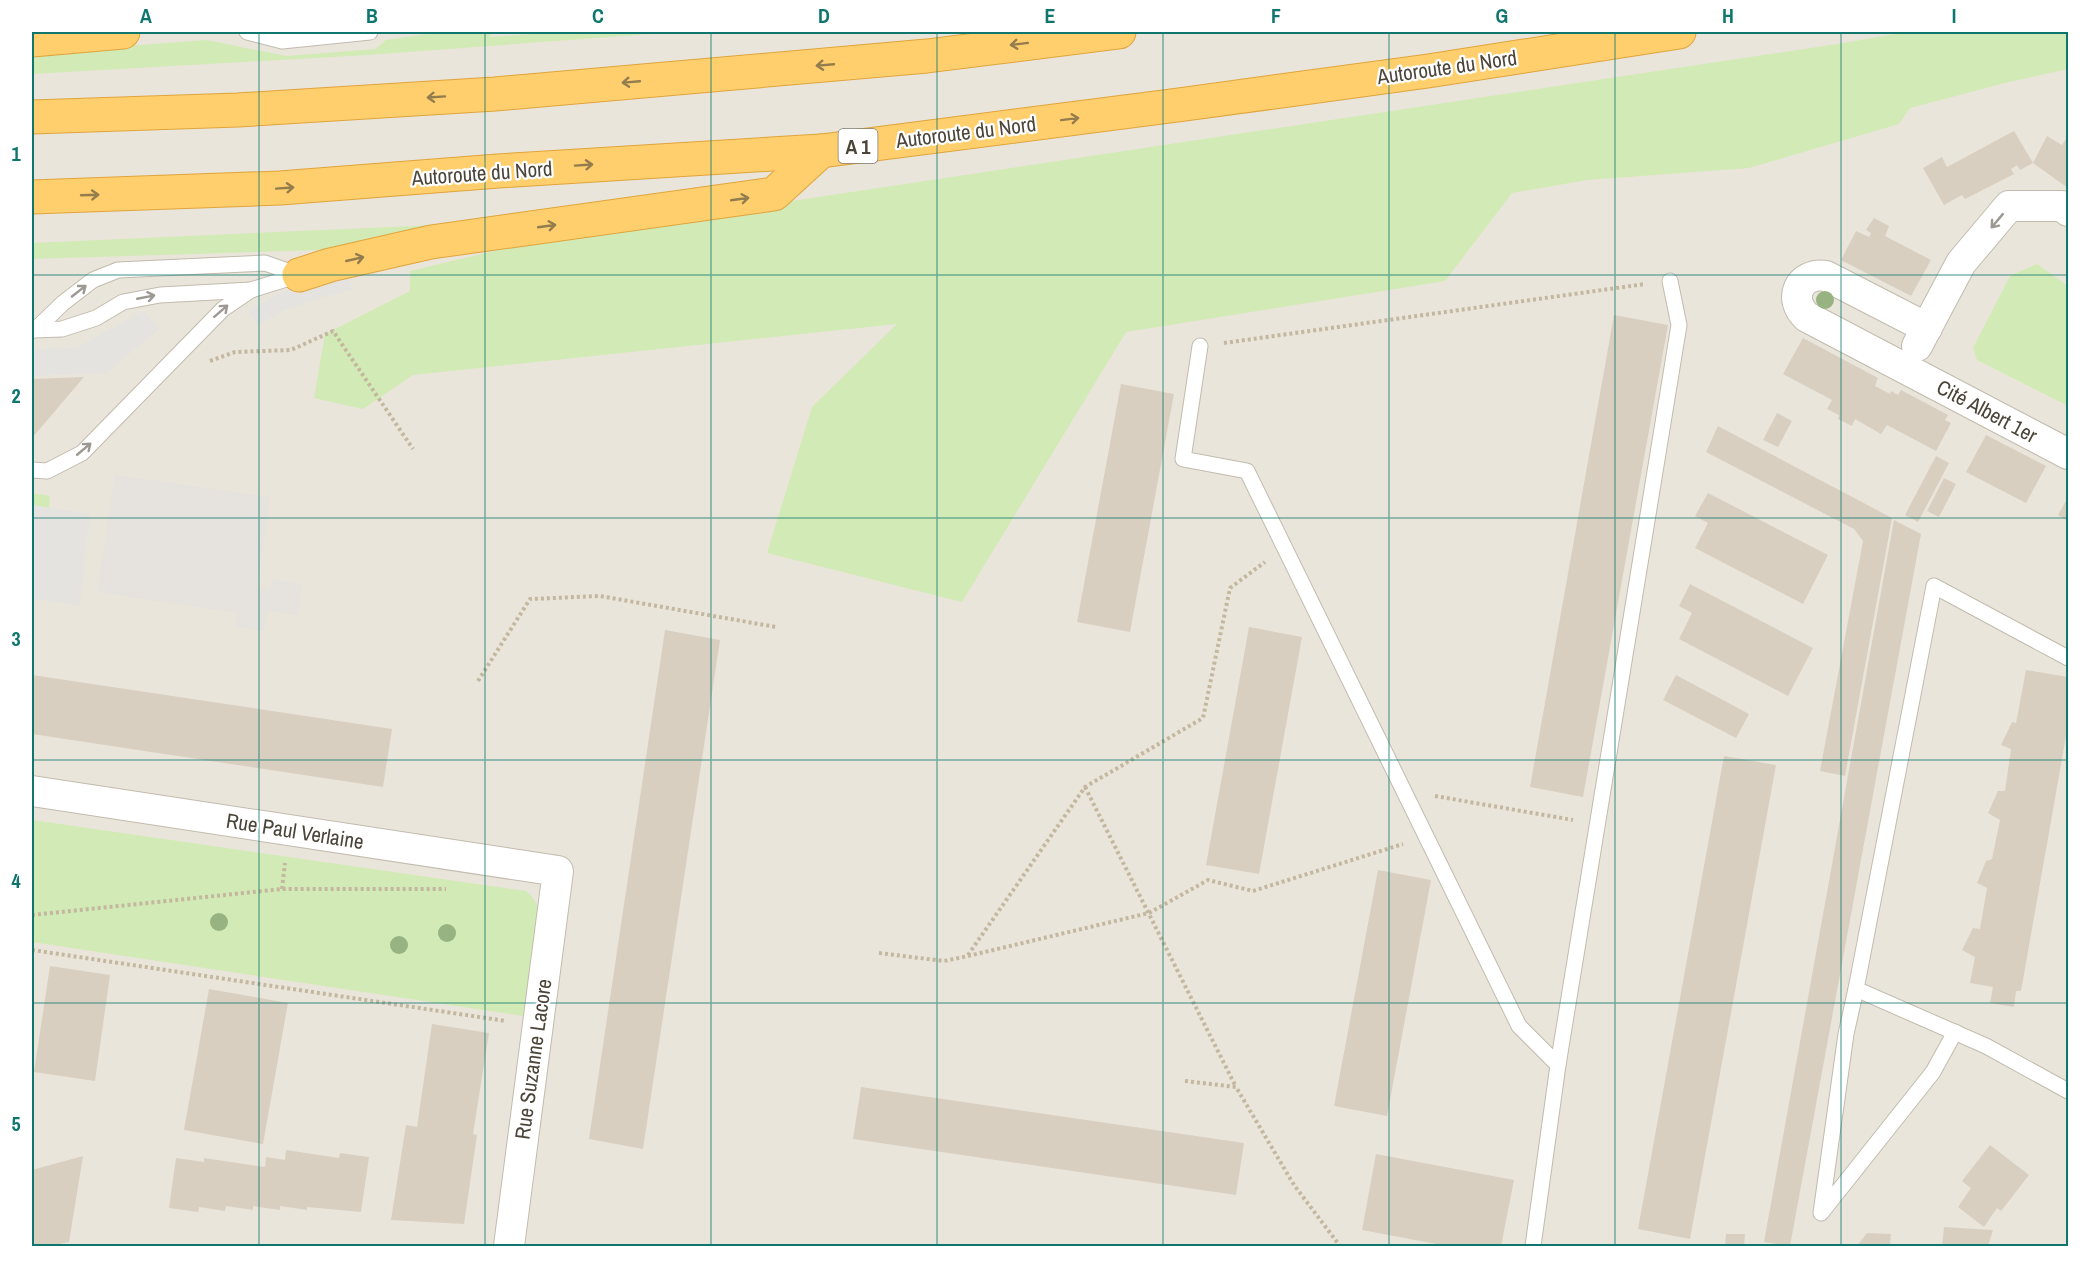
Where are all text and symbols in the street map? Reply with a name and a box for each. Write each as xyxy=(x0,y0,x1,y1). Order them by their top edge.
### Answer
text: A xyxy=(140,2,152,29)
text: B xyxy=(366,2,378,29)
text: C xyxy=(592,2,604,29)
text: D xyxy=(818,2,830,29)
text: E xyxy=(1045,2,1056,29)
text: F xyxy=(1271,2,1281,29)
text: G xyxy=(1496,2,1508,29)
text: H xyxy=(1722,2,1734,29)
text: I xyxy=(1952,2,1956,29)
one-way arrow xyxy=(1010,39,1029,50)
street label: Autoroute du Nord xyxy=(1374,43,1519,91)
one-way arrow xyxy=(816,60,836,71)
one-way arrow xyxy=(621,77,641,88)
one-way arrow xyxy=(427,92,447,103)
street label: Autoroute du Nord xyxy=(893,109,1038,155)
one-way arrow xyxy=(1060,113,1080,124)
road number: A 1 xyxy=(838,129,878,163)
text: 1 xyxy=(11,140,21,167)
street label: Autoroute du Nord xyxy=(410,154,553,192)
one-way arrow xyxy=(573,159,593,170)
one-way arrow xyxy=(274,182,294,193)
one-way arrow xyxy=(79,189,99,201)
one-way arrow xyxy=(729,193,749,204)
one-way arrow xyxy=(1991,213,2004,229)
one-way arrow xyxy=(536,220,556,231)
one-way arrow xyxy=(345,253,364,265)
one-way arrow xyxy=(71,284,87,297)
one-way arrow xyxy=(137,291,156,303)
one-way arrow xyxy=(213,304,228,318)
street label: Cité Albert 1er xyxy=(1932,372,2043,450)
text: 2 xyxy=(11,382,21,409)
one-way arrow xyxy=(76,443,92,456)
text: 3 xyxy=(11,625,21,652)
street label: Rue Paul Verlaine xyxy=(224,806,366,856)
text: 4 xyxy=(11,867,21,894)
street label: Rue Suzanne Lacore xyxy=(507,977,559,1141)
text: 5 xyxy=(11,1110,21,1137)

